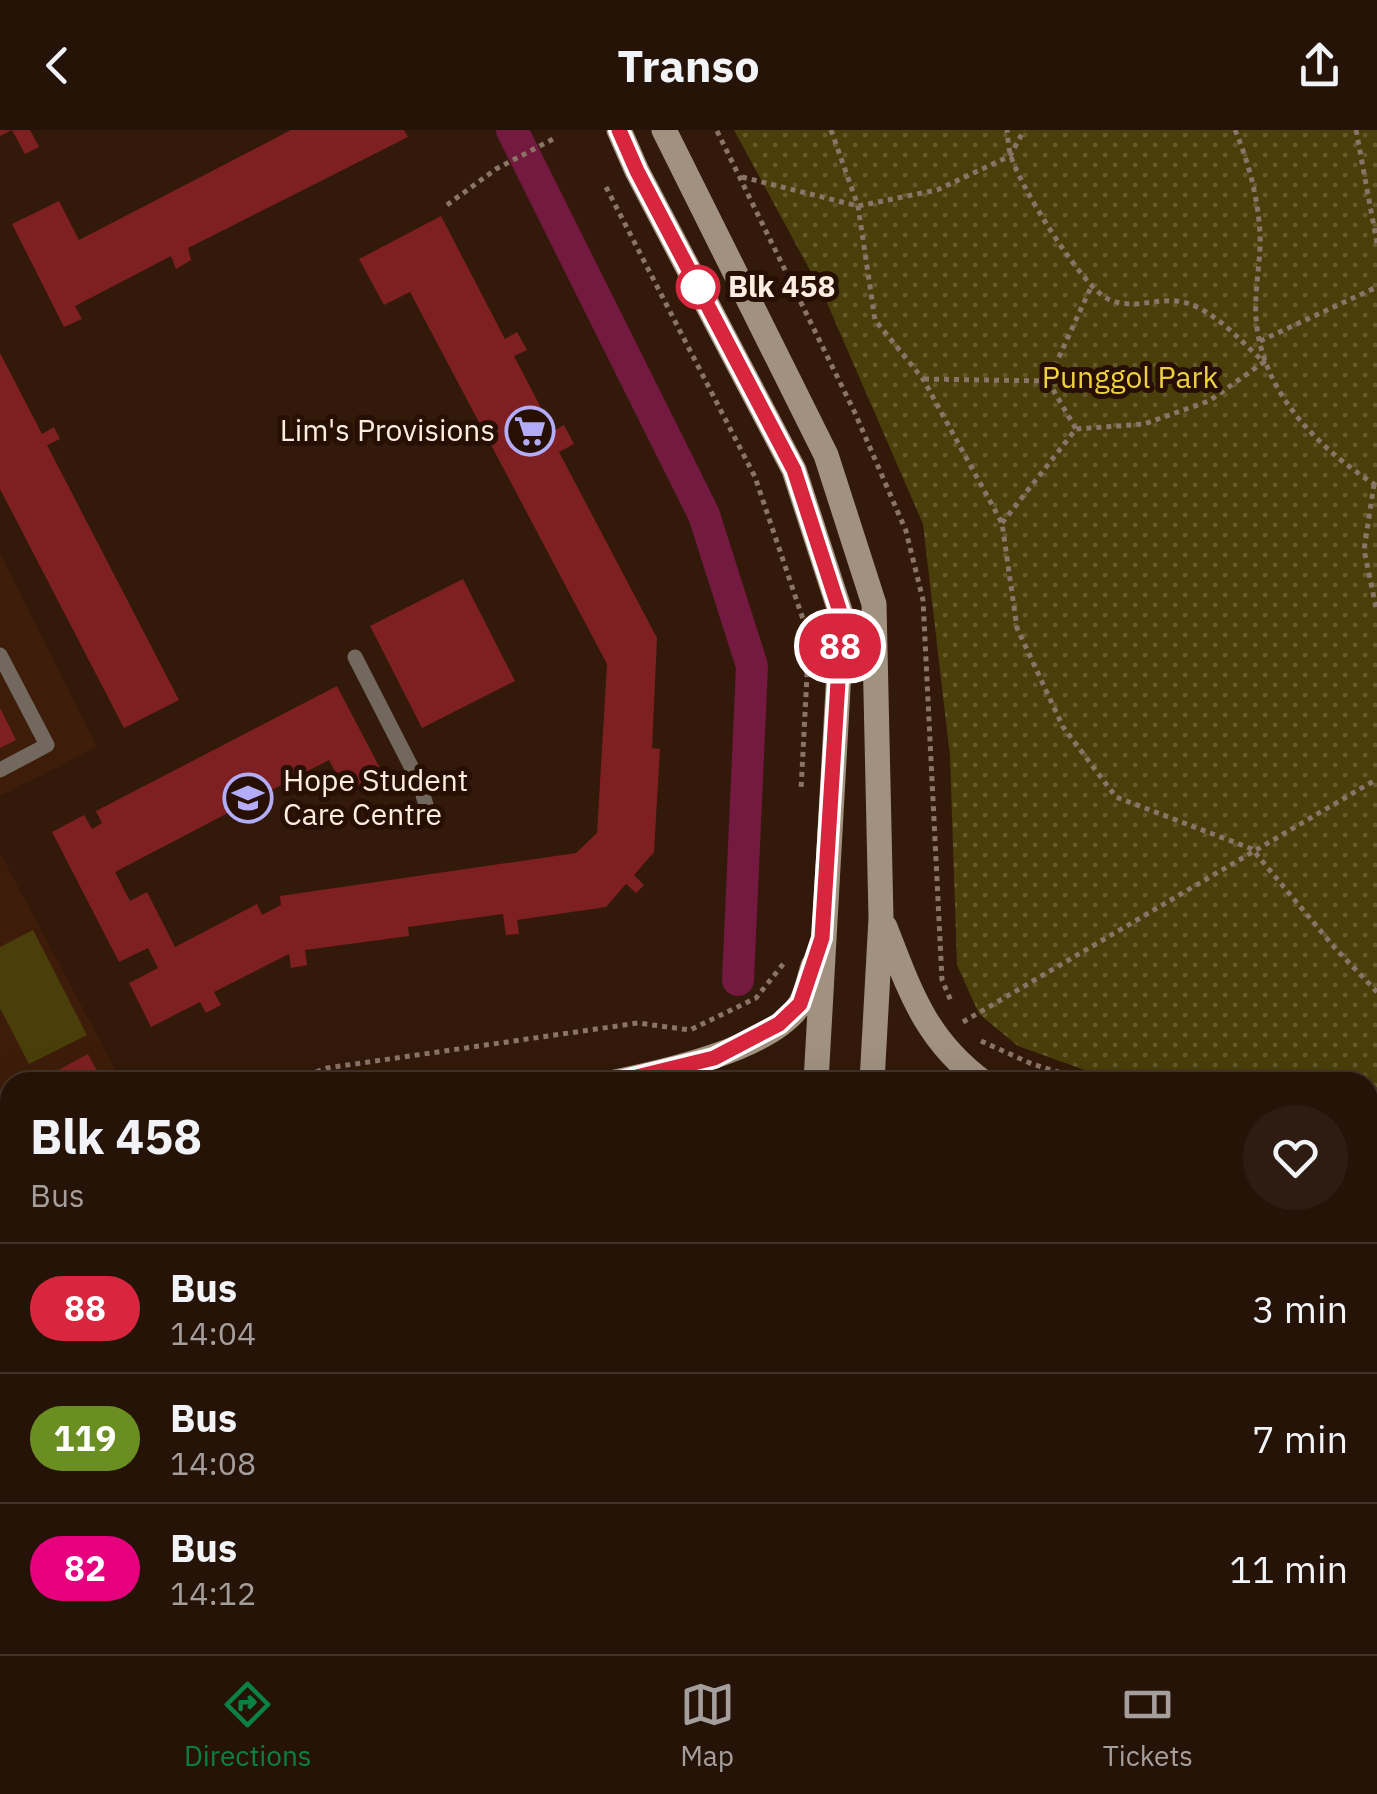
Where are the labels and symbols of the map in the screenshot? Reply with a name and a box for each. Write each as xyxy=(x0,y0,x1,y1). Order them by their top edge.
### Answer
marker: Blk 458 xyxy=(677,266,719,308)
place label: Blk 458 xyxy=(728,266,836,305)
park label: Punggol Park xyxy=(1042,357,1218,396)
supermarket icon: Lim's Provisions xyxy=(504,405,556,457)
place label: Lim's Provisions xyxy=(280,410,495,449)
line badge: 88 xyxy=(795,614,885,678)
place label: Hope Student Care Centre xyxy=(283,760,468,833)
school or university icon: Hope Student Care Centre xyxy=(222,772,274,824)

